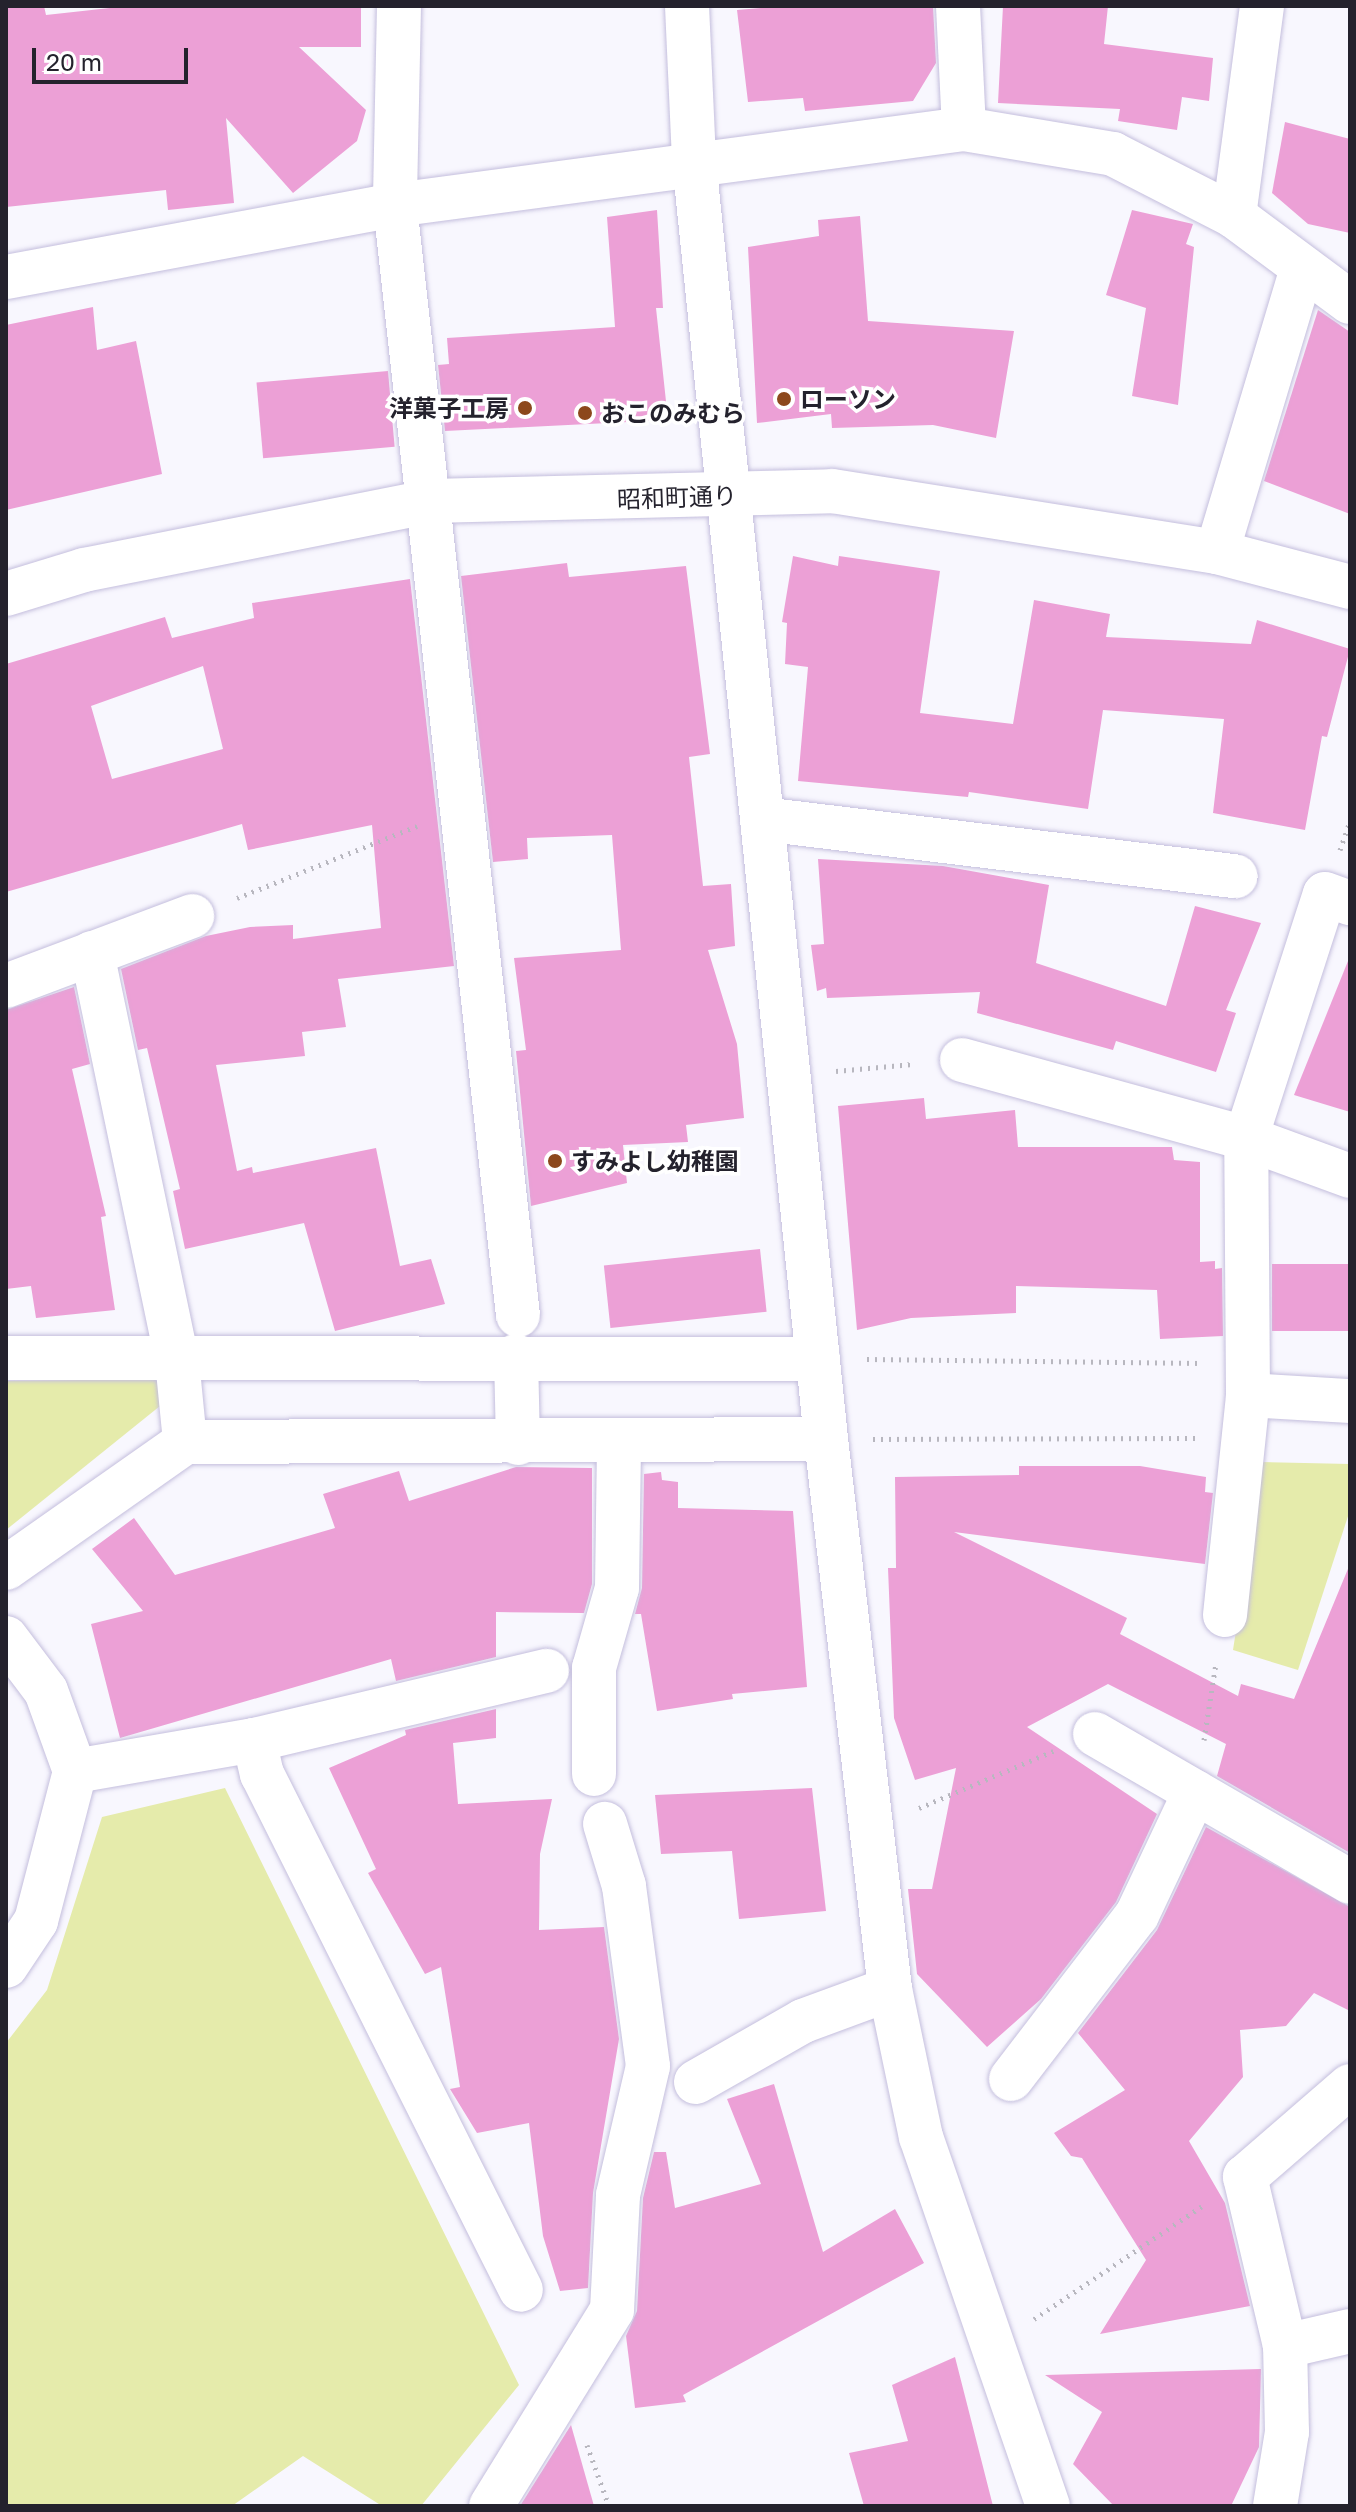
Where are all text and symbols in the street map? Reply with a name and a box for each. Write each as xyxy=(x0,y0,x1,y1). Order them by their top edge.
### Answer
scale bar xyxy=(36,32,192,82)
text: 20 m xyxy=(46,47,102,76)
place label: ローソン xyxy=(800,385,896,413)
marker: ローソン xyxy=(775,390,793,408)
place label: 洋菓子工房 xyxy=(389,394,509,422)
marker: 洋菓子工房 xyxy=(516,399,534,417)
place label: おこのみむら xyxy=(601,399,745,427)
marker: おこのみむら xyxy=(576,404,594,422)
street label: 昭和町通り xyxy=(617,481,737,513)
place label: すみよし幼稚園 xyxy=(571,1147,739,1175)
marker: すみよし幼稚園 xyxy=(546,1152,564,1170)

